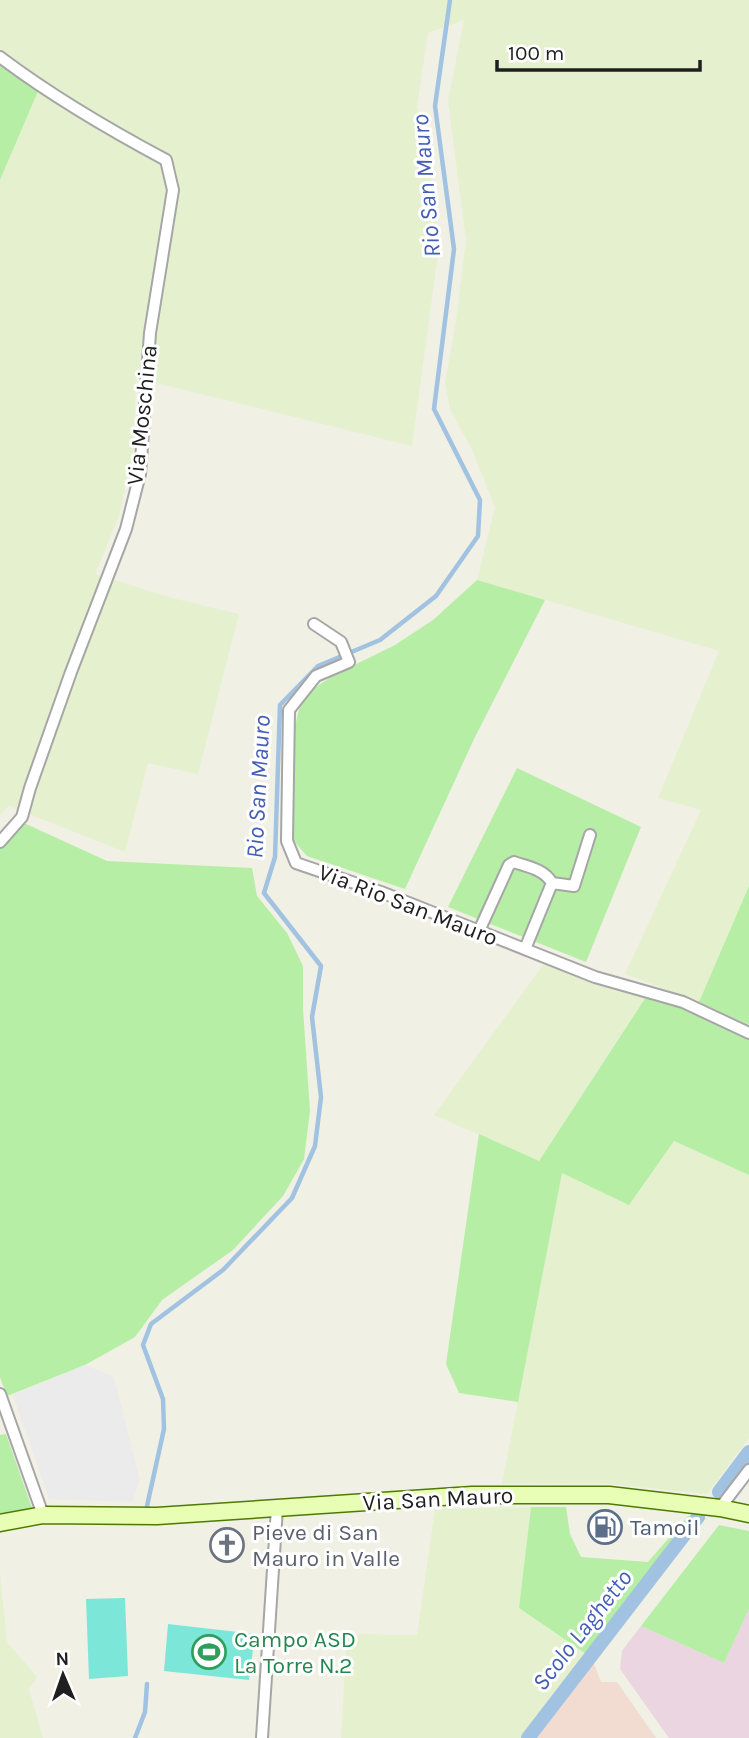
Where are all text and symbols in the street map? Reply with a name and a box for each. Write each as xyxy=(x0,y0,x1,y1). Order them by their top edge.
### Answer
scale bar xyxy=(497,28,700,72)
text: 100 m xyxy=(508,41,565,65)
water label: Rio San Mauro xyxy=(406,113,446,259)
street label: Via Moschina xyxy=(121,343,163,487)
water label: Rio San Mauro xyxy=(240,714,276,859)
street label: Via Rio San Mauro xyxy=(315,858,501,952)
street label: Via San Mauro xyxy=(362,1482,514,1516)
fuel station icon: Tamoil xyxy=(586,1508,624,1546)
place label: Tamoil xyxy=(630,1514,700,1541)
place label: Pieve di San Mauro in Valle xyxy=(252,1519,400,1572)
church icon: Pieve di San Mauro in Valle xyxy=(208,1526,246,1564)
water label: Scolo Laghetto xyxy=(526,1564,638,1696)
place label: Campo ASD La Torre N.2 xyxy=(234,1626,356,1679)
sports icon: Campo ASD La Torre N.2 xyxy=(190,1633,228,1671)
north arrow xyxy=(28,1640,98,1710)
text: N xyxy=(55,1648,70,1670)

